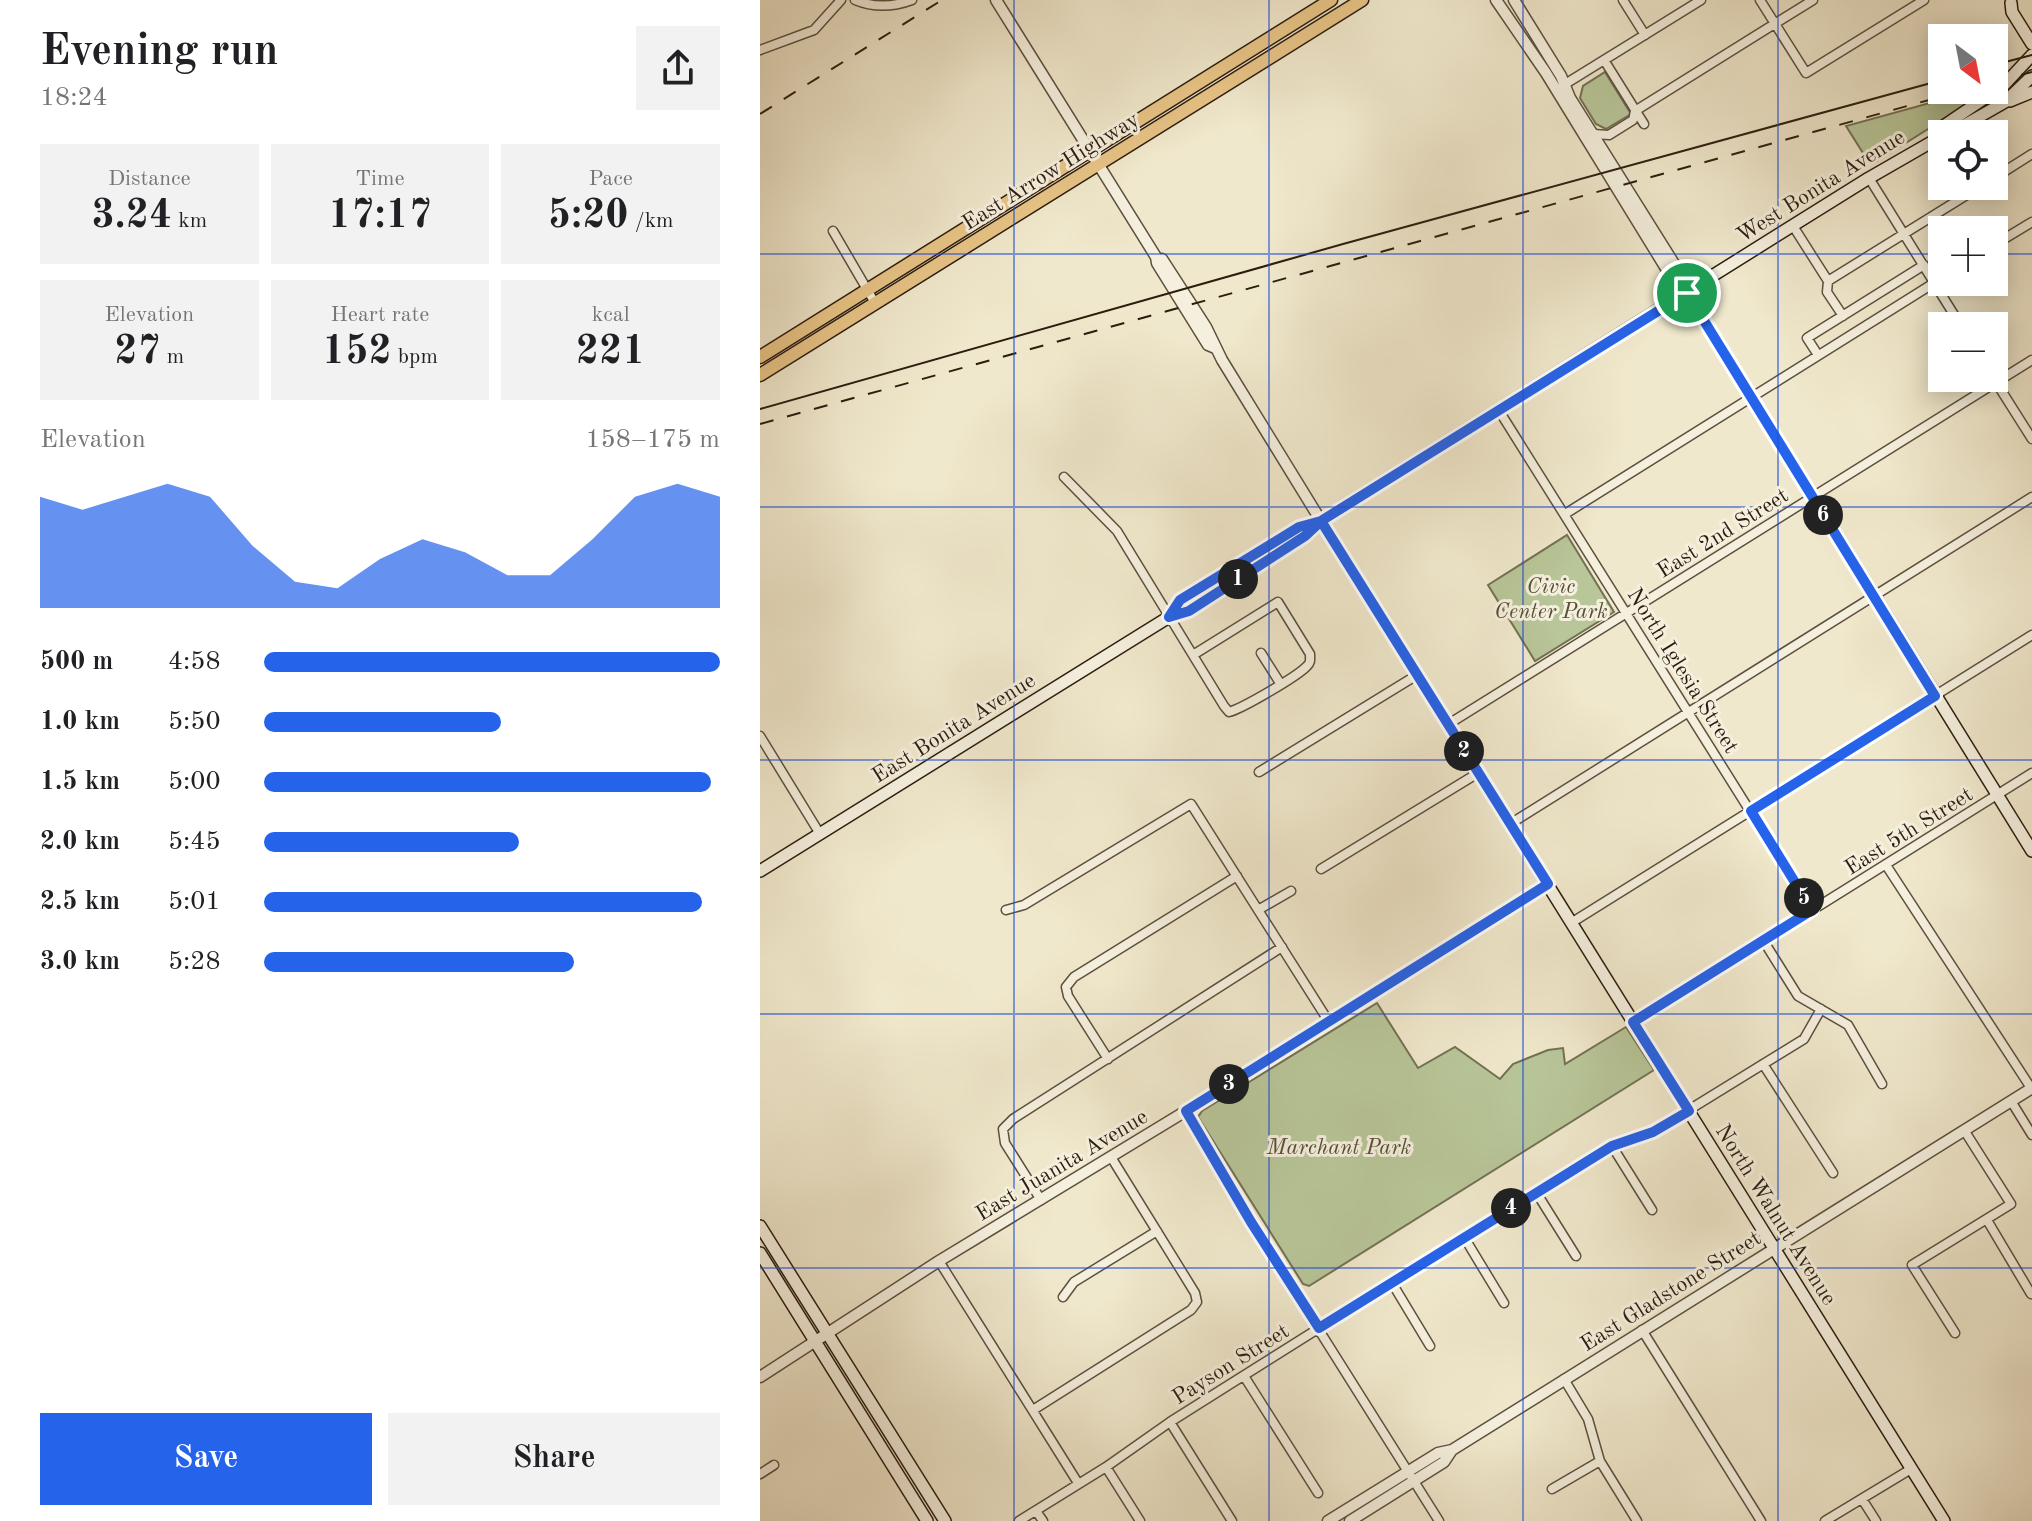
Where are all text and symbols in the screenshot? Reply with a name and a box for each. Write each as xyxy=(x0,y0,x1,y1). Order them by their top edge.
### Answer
north arrow xyxy=(1928,24,2008,104)
map controls xyxy=(1928,24,2008,392)
button: share xyxy=(636,26,720,110)
text: Evening run xyxy=(40,30,278,74)
text: 18:24 xyxy=(40,85,108,111)
street label: East Arrow Highway xyxy=(959,108,1144,235)
button: locate xyxy=(1928,120,2008,200)
street label: West Bonita Avenue xyxy=(1733,126,1909,247)
text: Distance xyxy=(108,168,191,190)
text: Time xyxy=(355,168,405,190)
text: Pace xyxy=(588,168,633,190)
text: 3.24 xyxy=(91,197,172,237)
text: 17:17 xyxy=(328,197,432,237)
text: 5:20 xyxy=(548,197,629,237)
text: km xyxy=(172,210,207,232)
text: /km xyxy=(629,210,674,232)
button: + xyxy=(1928,216,2008,296)
pin xyxy=(1653,259,1721,327)
icon: arrive xyxy=(1665,271,1709,315)
text: Elevation xyxy=(105,304,194,326)
text: Heart rate xyxy=(331,304,429,326)
text: kcal xyxy=(592,304,630,326)
button: − xyxy=(1928,312,2008,392)
text: 27 xyxy=(114,333,161,373)
text: 152 xyxy=(322,333,392,373)
text: 221 xyxy=(576,333,645,373)
text: m xyxy=(161,346,184,368)
text: bpm xyxy=(392,346,438,368)
text: Elevation xyxy=(40,427,146,453)
text: 158–175 m xyxy=(585,427,720,453)
street label: East 2nd Street xyxy=(1654,485,1793,583)
pin: 6 xyxy=(1803,495,1843,535)
text: 6 xyxy=(1817,504,1829,526)
pin: 1 xyxy=(1218,559,1258,599)
text: 1 xyxy=(1232,568,1244,590)
park label: Civic Center Park xyxy=(1494,576,1608,623)
street label: North Iglesia Street xyxy=(1623,585,1742,758)
text: 500 m xyxy=(40,649,113,675)
text: 4:58 xyxy=(168,649,221,675)
street label: East Bonita Avenue xyxy=(869,670,1040,788)
text: 1.0 km xyxy=(40,709,120,735)
text: 5:50 xyxy=(168,709,221,735)
pin: 2 xyxy=(1444,731,1484,771)
text: 2 xyxy=(1458,740,1470,762)
text: 1.5 km xyxy=(40,769,120,795)
text: 5:00 xyxy=(168,769,221,795)
street label: East 5th Street xyxy=(1841,784,1977,880)
text: 2.0 km xyxy=(40,829,120,855)
text: 5:45 xyxy=(168,829,221,855)
pin: 5 xyxy=(1784,878,1824,918)
text: 5 xyxy=(1798,887,1810,909)
text: 2.5 km xyxy=(40,889,120,915)
text: 5:01 xyxy=(168,889,221,915)
text: 3.0 km xyxy=(40,949,120,975)
text: 5:28 xyxy=(168,949,221,975)
pin: 3 xyxy=(1209,1064,1249,1104)
text: 3 xyxy=(1223,1073,1235,1095)
street label: East Juanita Avenue xyxy=(972,1106,1152,1226)
street label: North Walnut Avenue xyxy=(1711,1121,1840,1309)
park label: Marchant Park xyxy=(1266,1137,1411,1159)
pin: 4 xyxy=(1491,1188,1531,1228)
text: 4 xyxy=(1505,1197,1517,1219)
street label: East Gladstone Street xyxy=(1577,1227,1765,1356)
street label: Payson Street xyxy=(1169,1320,1293,1409)
button: Save xyxy=(40,1413,372,1505)
button: Share xyxy=(388,1413,720,1505)

